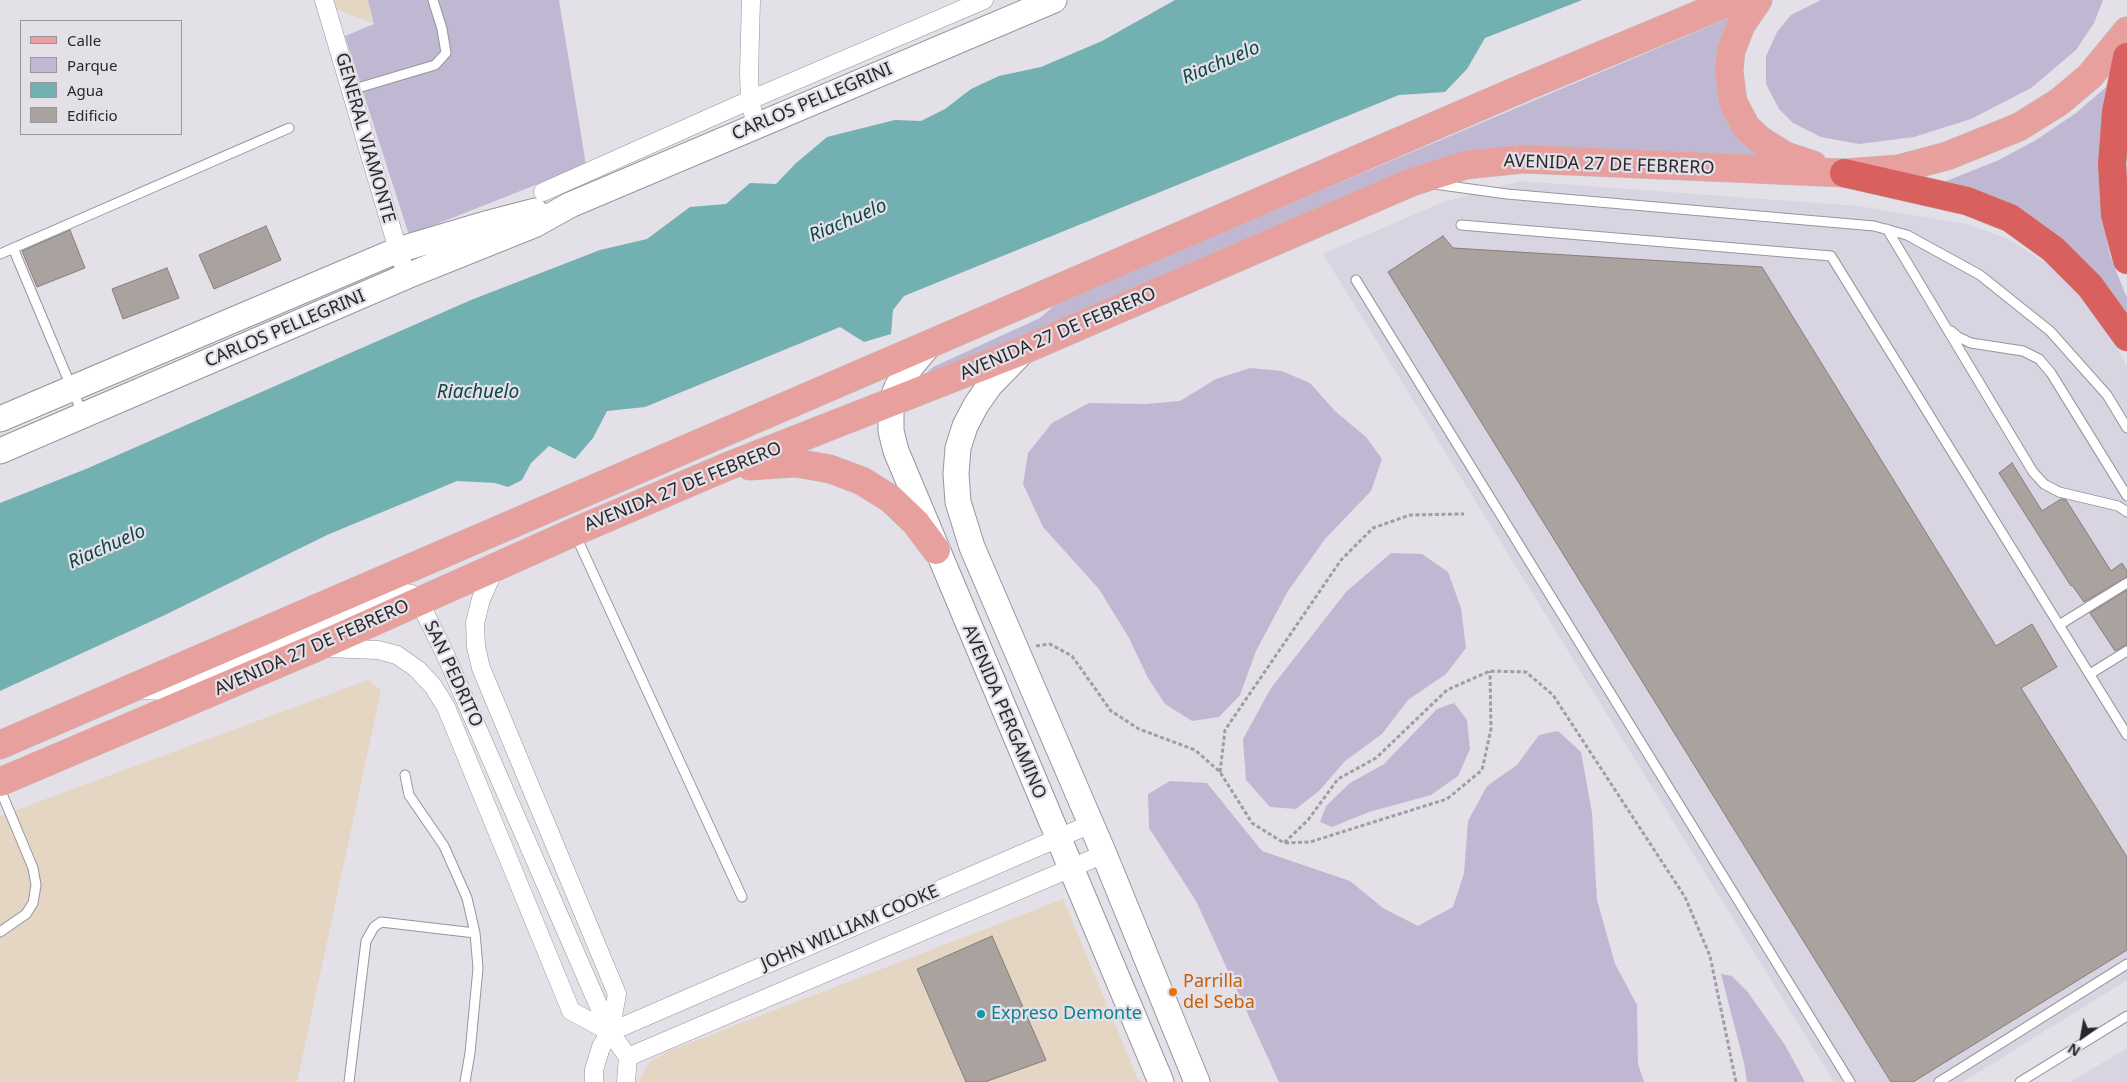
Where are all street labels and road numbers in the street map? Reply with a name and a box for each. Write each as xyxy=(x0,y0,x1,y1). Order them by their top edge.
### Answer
street label: GENERAL VIAMONTE xyxy=(330,50,400,226)
street label: CARLOS PELLEGRINI xyxy=(729,59,895,145)
street label: AVENIDA 27 DE FEBRERO xyxy=(1503,151,1715,179)
street label: AVENIDA 27 DE FEBRERO xyxy=(957,283,1159,385)
street label: CARLOS PELLEGRINI xyxy=(202,286,368,372)
street label: AVENIDA 27 DE FEBRERO xyxy=(581,437,785,537)
street label: AVENIDA 27 DE FEBRERO xyxy=(211,595,413,701)
street label: SAN PEDRITO xyxy=(419,617,487,731)
street label: AVENIDA PERGAMINO xyxy=(957,622,1051,802)
street label: JOHN WILLIAM COOKE xyxy=(758,881,942,975)

